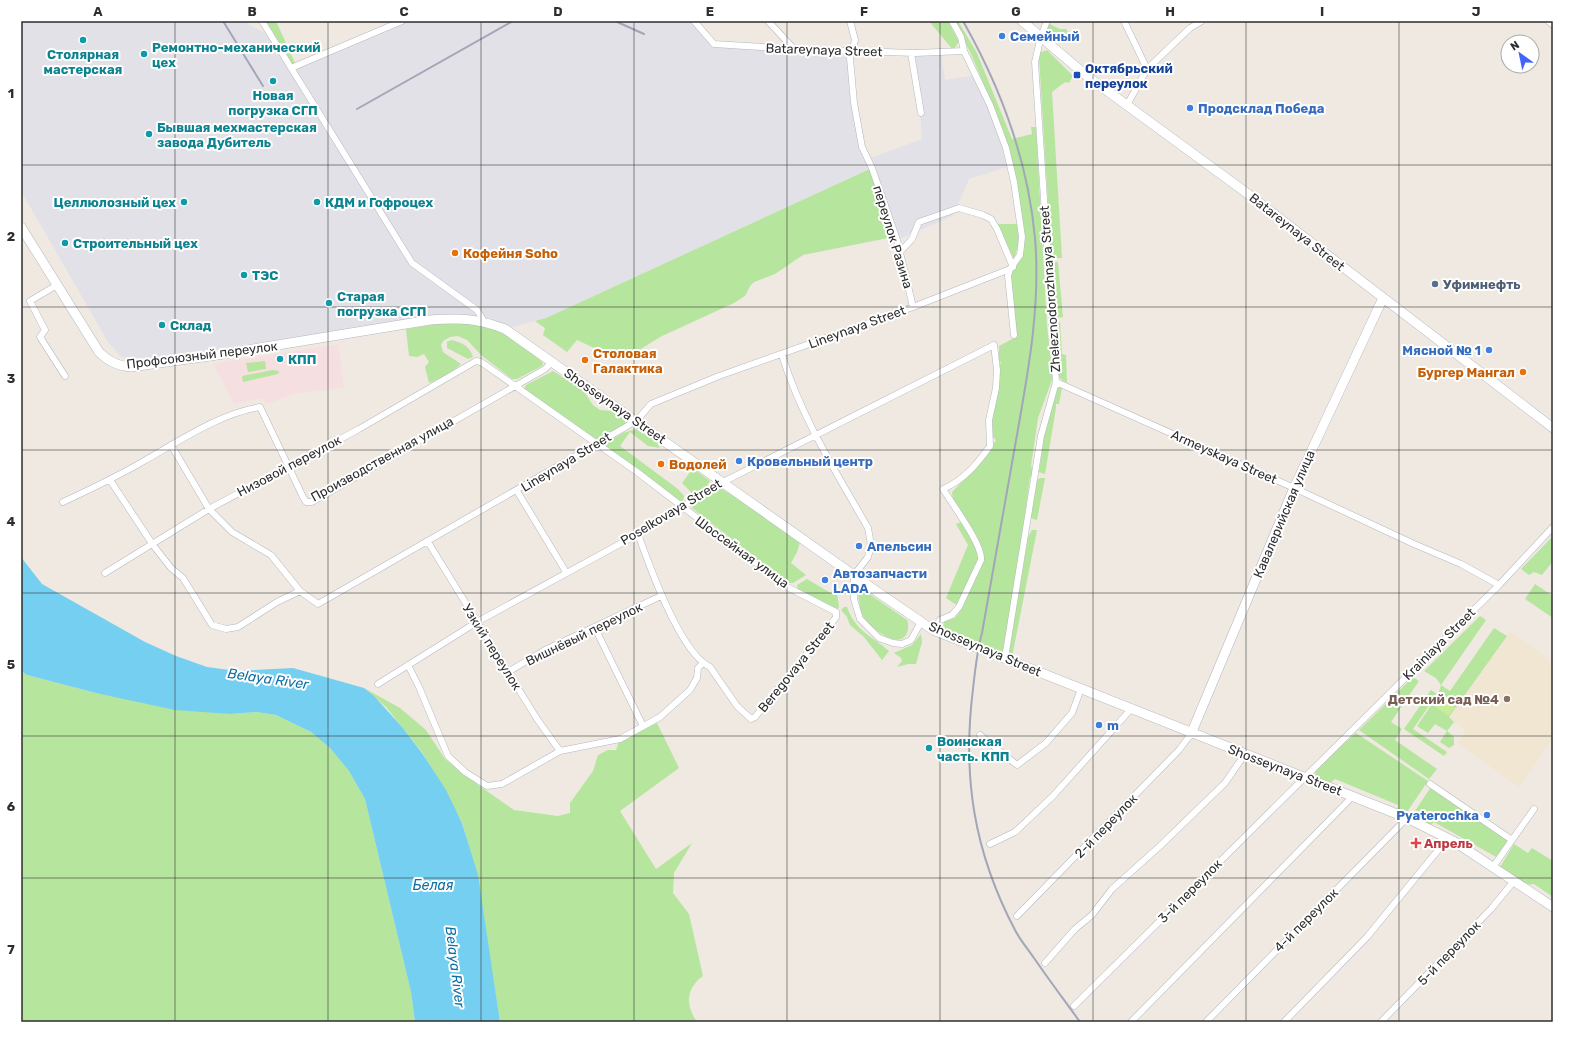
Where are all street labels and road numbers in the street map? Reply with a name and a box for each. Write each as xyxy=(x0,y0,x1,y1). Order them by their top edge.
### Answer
street label: Batareynaya Street xyxy=(765,40,883,60)
street label: переулок Разина xyxy=(870,184,916,290)
street label: Batareynaya Street xyxy=(1246,190,1348,274)
street label: Zheleznodorozhnaya Street xyxy=(1037,205,1063,373)
street label: Lineynaya Street xyxy=(806,302,908,352)
street label: Профсоюзный переулок xyxy=(126,338,278,372)
street label: Shosseynaya Street xyxy=(561,365,669,447)
street label: Производственная улица xyxy=(308,413,456,505)
street label: Armeyskaya Street xyxy=(1169,427,1279,487)
street label: Lineynaya Street xyxy=(518,429,614,495)
street label: Низовой переулок xyxy=(234,432,344,500)
street label: Кавалерийская улица xyxy=(1250,448,1318,580)
street label: Poselkovaya Street xyxy=(618,476,724,548)
street label: Шоссейная улица xyxy=(692,513,792,591)
street label: Вишнёвый переулок xyxy=(523,599,645,669)
street label: Узкий переулок xyxy=(459,601,525,693)
street label: Krainiaya Street xyxy=(1400,605,1478,683)
street label: Beregovaya Street xyxy=(755,619,838,716)
street label: Shosseynaya Street xyxy=(927,619,1043,679)
street label: Shosseynaya Street xyxy=(1226,741,1344,799)
street label: 2-й переулок xyxy=(1072,791,1140,861)
street label: 3-й переулок xyxy=(1155,856,1225,926)
street label: 4-й переулок xyxy=(1271,885,1341,955)
street label: 5-й переулок xyxy=(1415,918,1483,988)

